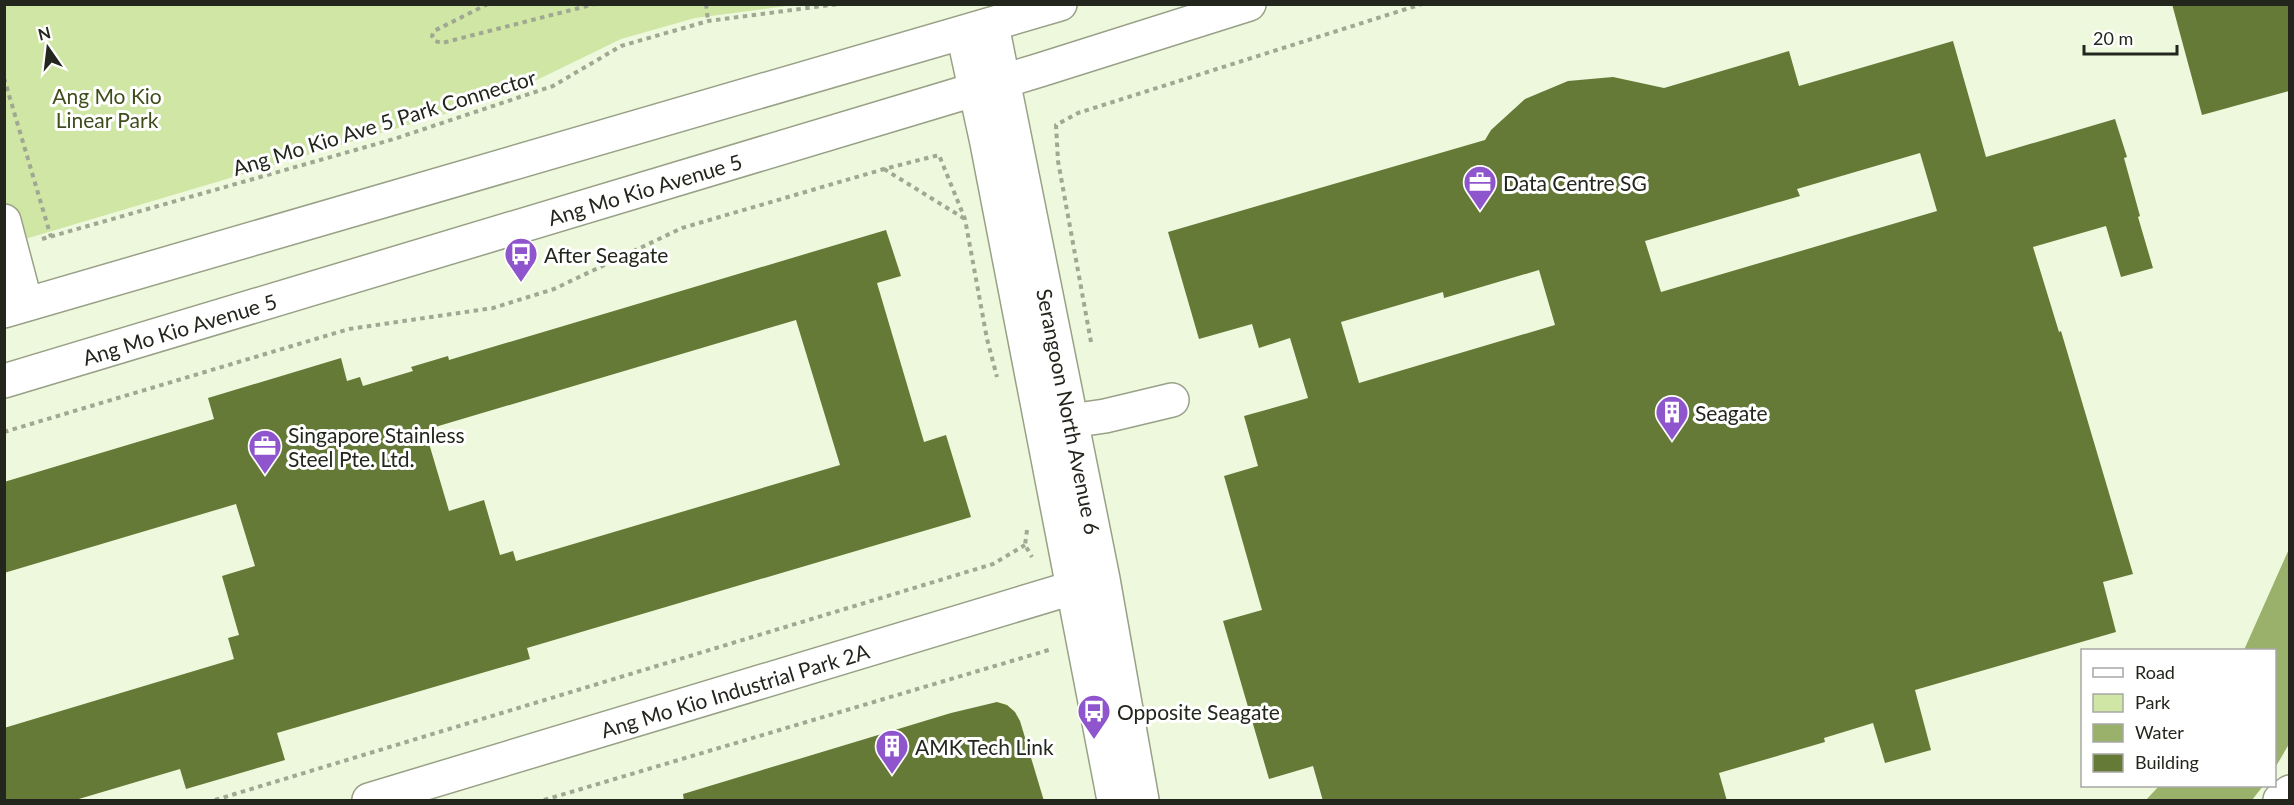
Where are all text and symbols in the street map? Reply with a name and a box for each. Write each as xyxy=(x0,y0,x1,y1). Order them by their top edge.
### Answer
north arrow xyxy=(18,18,78,78)
scale bar xyxy=(2084,18,2177,56)
text: N xyxy=(36,22,53,44)
text: 20 m xyxy=(2093,27,2133,49)
street label: Ang Mo Kio Ave 5 Park Connector xyxy=(229,64,539,180)
park label: Ang Mo Kio Linear Park xyxy=(52,83,162,132)
street label: Ang Mo Kio Avenue 5 xyxy=(545,148,745,230)
office icon: Data Centre SG xyxy=(1462,164,1498,211)
place label: Data Centre SG xyxy=(1503,170,1647,195)
bus stop icon: After Seagate xyxy=(503,236,539,283)
place label: After Seagate xyxy=(544,242,668,267)
street label: Serangoon North Avenue 6 xyxy=(1033,286,1106,536)
street label: Ang Mo Kio Avenue 5 xyxy=(79,287,279,369)
building icon: Seagate xyxy=(1654,394,1690,441)
place label: Seagate xyxy=(1695,400,1768,425)
place label: Singapore Stainless Steel Pte. Ltd. xyxy=(288,422,465,471)
office icon: Singapore Stainless Steel Pte. Ltd. xyxy=(247,428,283,475)
street label: Ang Mo Kio Industrial Park 2A xyxy=(598,637,873,742)
legend xyxy=(2081,649,2276,787)
text: Road xyxy=(2135,661,2175,683)
text: Park xyxy=(2135,691,2171,713)
bus stop icon: Opposite Seagate xyxy=(1076,693,1112,740)
place label: Opposite Seagate xyxy=(1117,699,1280,724)
text: Water xyxy=(2135,721,2184,743)
building icon: AMK Tech Link xyxy=(874,728,910,775)
place label: AMK Tech Link xyxy=(915,734,1054,759)
text: Building xyxy=(2135,751,2199,773)

